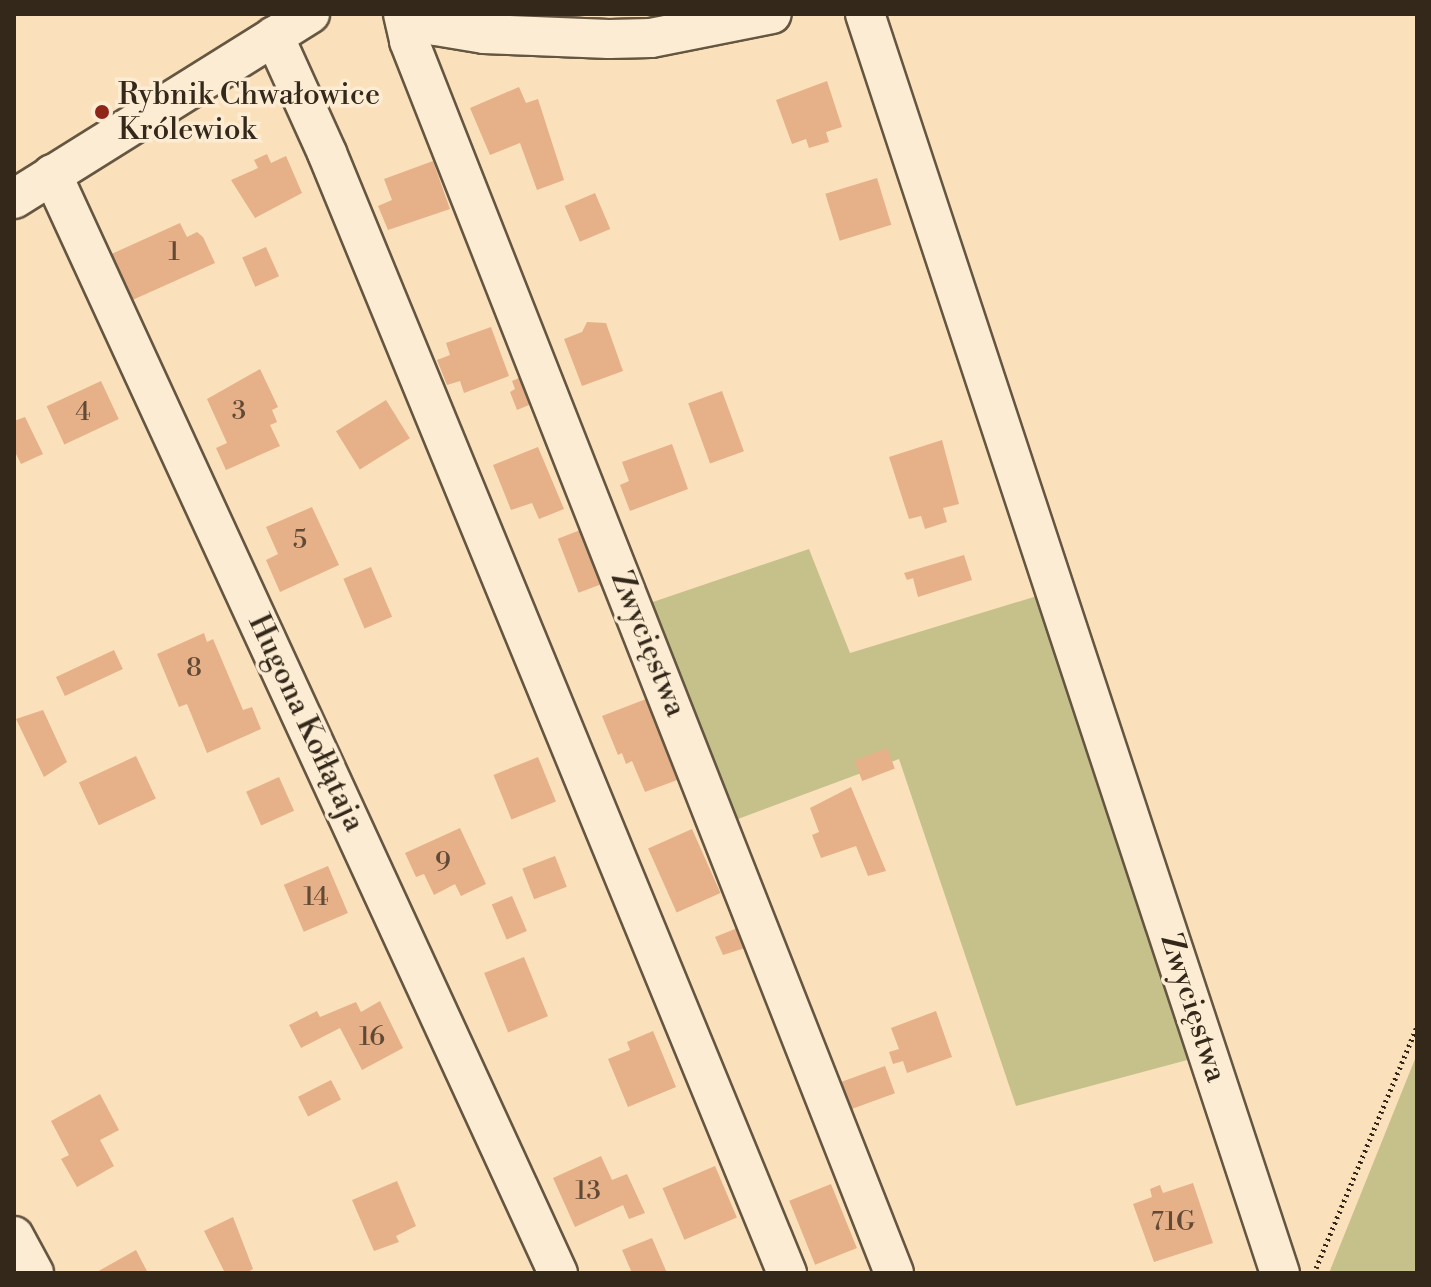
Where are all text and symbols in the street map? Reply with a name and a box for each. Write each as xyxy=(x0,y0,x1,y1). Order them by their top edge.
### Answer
place label: Rybnik Chwałowice Królewiok xyxy=(118,77,380,148)
marker: Rybnik Chwałowice Królewiok xyxy=(93,103,111,121)
house number: 1 xyxy=(168,237,180,269)
house number: 3 xyxy=(232,396,246,428)
house number: 4 xyxy=(75,397,91,429)
house number: 5 xyxy=(293,525,307,557)
street label: Zwycięstwa xyxy=(603,566,693,722)
street label: Hugona Kołłątaja xyxy=(240,609,372,837)
house number: 8 xyxy=(186,653,202,685)
house number: 9 xyxy=(435,847,451,879)
house number: 14 xyxy=(303,882,329,914)
street label: Zwycięstwa xyxy=(1152,929,1234,1087)
house number: 16 xyxy=(359,1022,385,1054)
house number: 13 xyxy=(575,1176,601,1208)
house number: 71G xyxy=(1151,1207,1195,1239)

